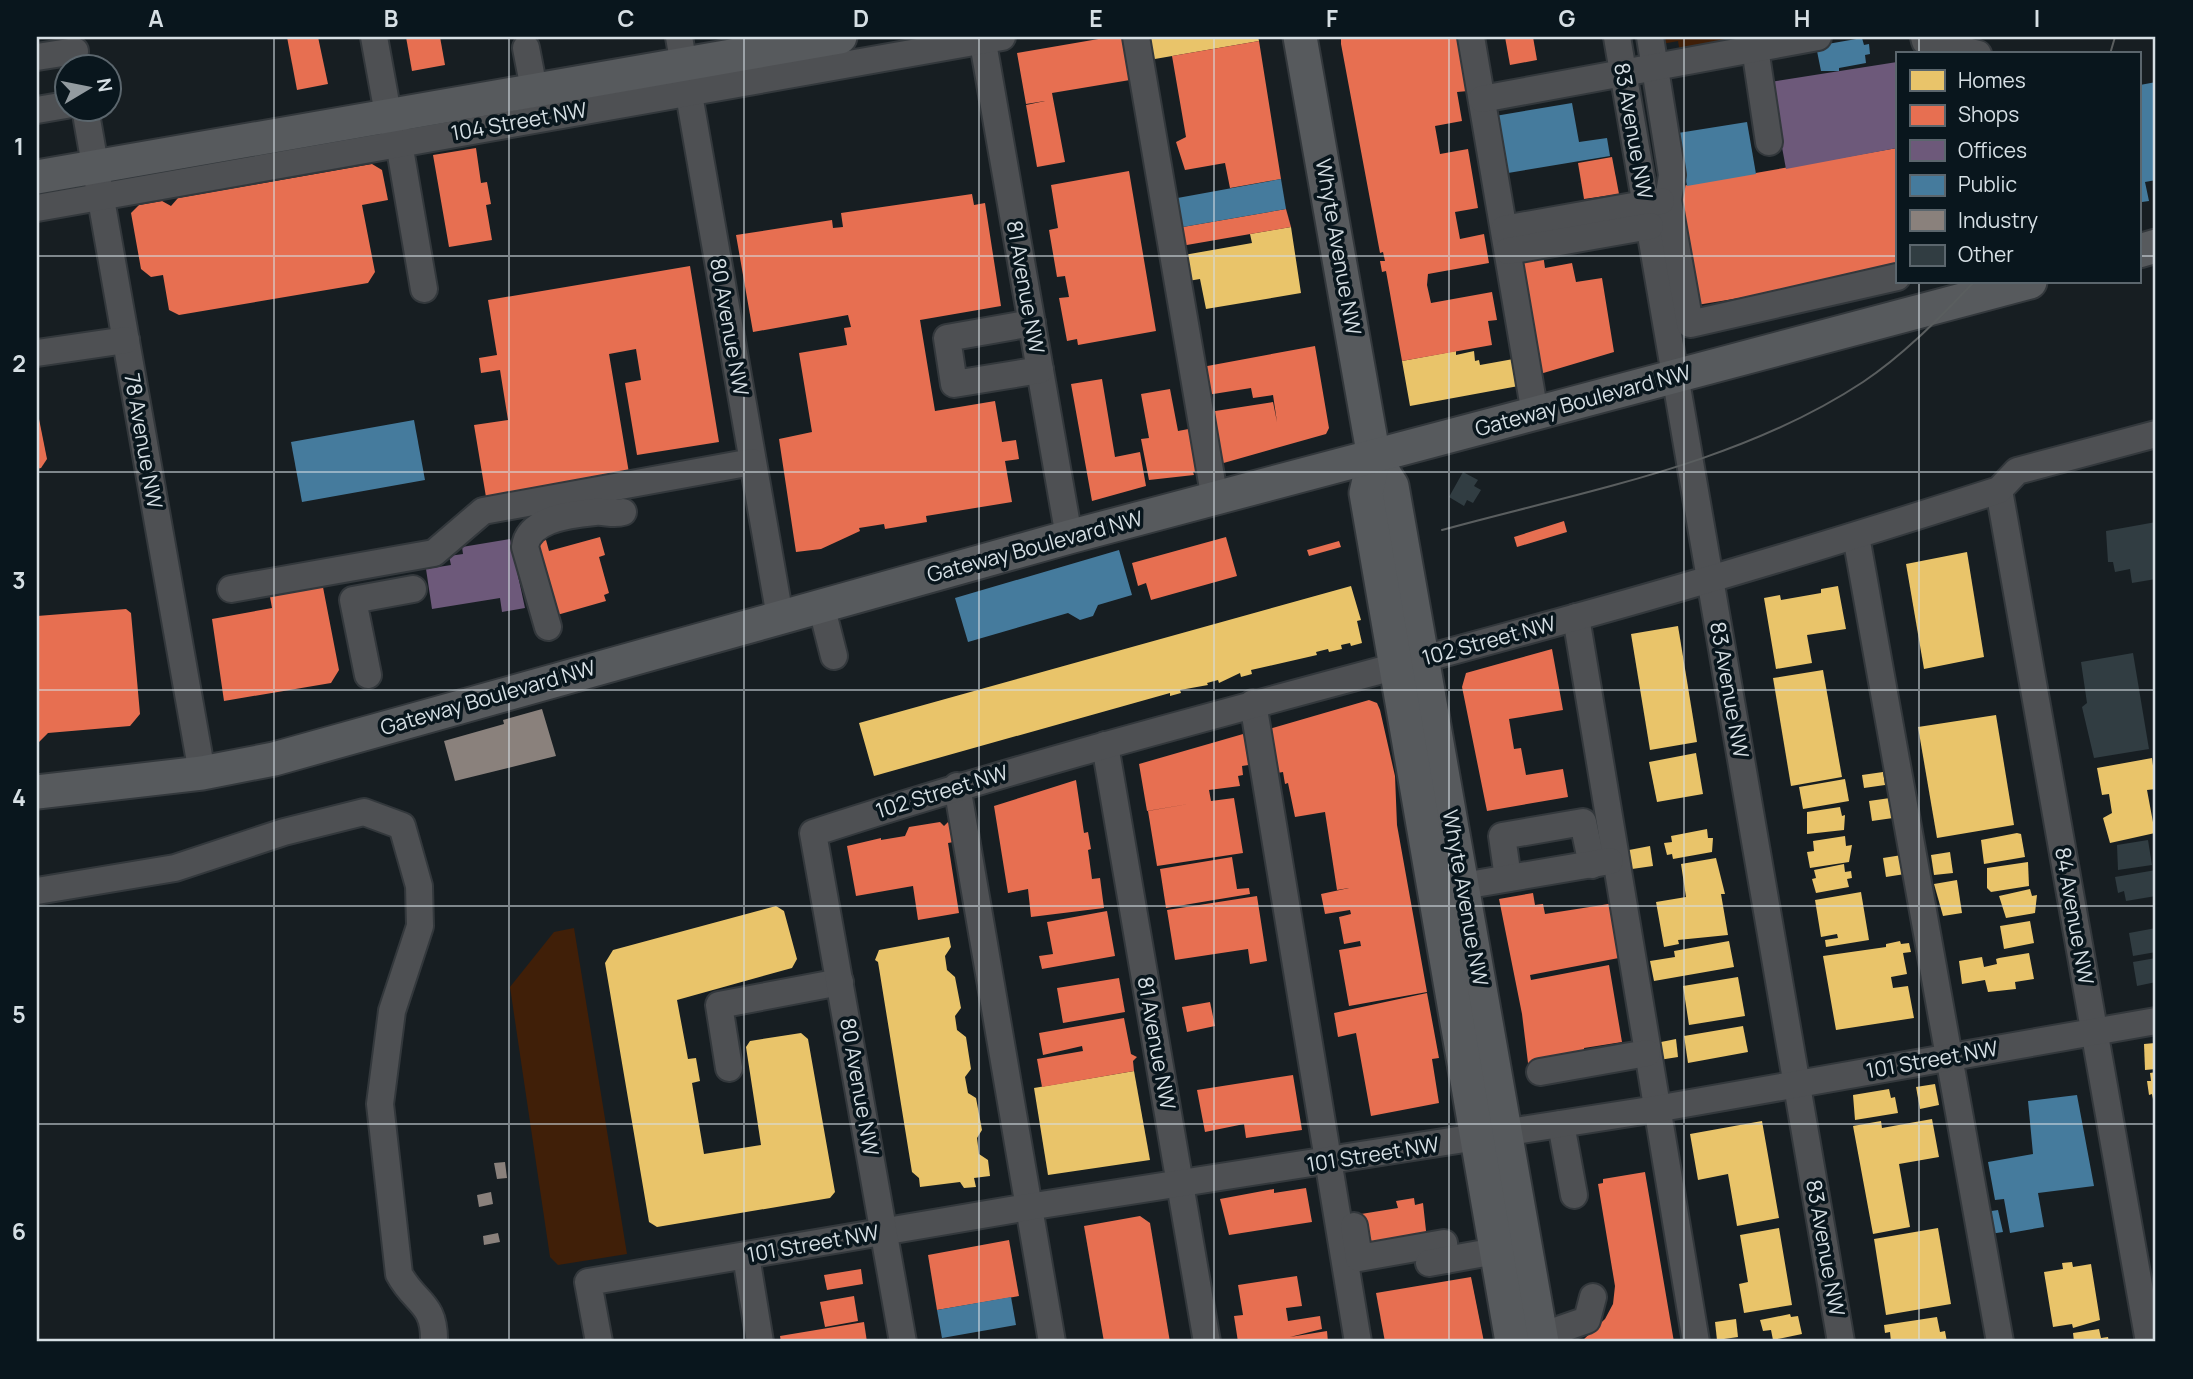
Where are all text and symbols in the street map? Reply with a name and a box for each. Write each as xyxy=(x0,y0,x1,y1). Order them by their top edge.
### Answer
text: A xyxy=(148,2,164,34)
text: B xyxy=(384,2,398,34)
text: C xyxy=(618,2,635,34)
text: D xyxy=(853,2,869,34)
text: E xyxy=(1089,2,1103,34)
text: F xyxy=(1326,2,1338,34)
text: G xyxy=(1559,2,1576,34)
text: H xyxy=(1794,2,1810,34)
text: I xyxy=(2034,2,2040,34)
north arrow xyxy=(52,52,122,122)
legend xyxy=(1896,52,2140,284)
street label: 83 Avenue NW xyxy=(1608,60,1660,202)
text: Homes xyxy=(1958,66,2026,94)
text: N xyxy=(91,76,119,94)
street label: 104 Street NW xyxy=(449,95,589,147)
text: Shops xyxy=(1958,100,2019,128)
text: 1 xyxy=(14,130,24,162)
text: Offices xyxy=(1958,136,2027,164)
street label: Whyte Avenue NW xyxy=(1310,156,1368,338)
text: Public xyxy=(1958,170,2017,198)
text: Industry xyxy=(1958,206,2038,234)
street label: 81 Avenue NW xyxy=(1001,218,1052,356)
text: Other xyxy=(1958,240,2014,268)
street label: 80 Avenue NW xyxy=(704,256,756,398)
text: 2 xyxy=(12,347,26,379)
street label: Gateway Boulevard NW xyxy=(1472,358,1694,442)
street label: 78 Avenue NW xyxy=(118,371,170,511)
street label: Gateway Boulevard NW xyxy=(924,504,1146,588)
text: 3 xyxy=(12,564,26,596)
street label: 102 Street NW xyxy=(1419,609,1559,671)
street label: 83 Avenue NW xyxy=(1704,619,1756,761)
street label: Gateway Boulevard NW xyxy=(377,653,599,741)
street label: 102 Street NW xyxy=(872,758,1012,824)
text: 4 xyxy=(12,781,26,813)
street label: Whyte Avenue NW xyxy=(1437,807,1495,989)
street label: 84 Avenue NW xyxy=(2049,845,2101,987)
street label: 81 Avenue NW xyxy=(1132,974,1183,1112)
text: 5 xyxy=(12,998,26,1030)
street label: 80 Avenue NW xyxy=(834,1016,886,1158)
street label: 101 Street NW xyxy=(1864,1034,2000,1084)
street label: 101 Street NW xyxy=(1305,1130,1441,1178)
street label: 83 Avenue NW xyxy=(1800,1177,1852,1319)
text: 6 xyxy=(12,1215,26,1247)
street label: 101 Street NW xyxy=(745,1218,881,1268)

